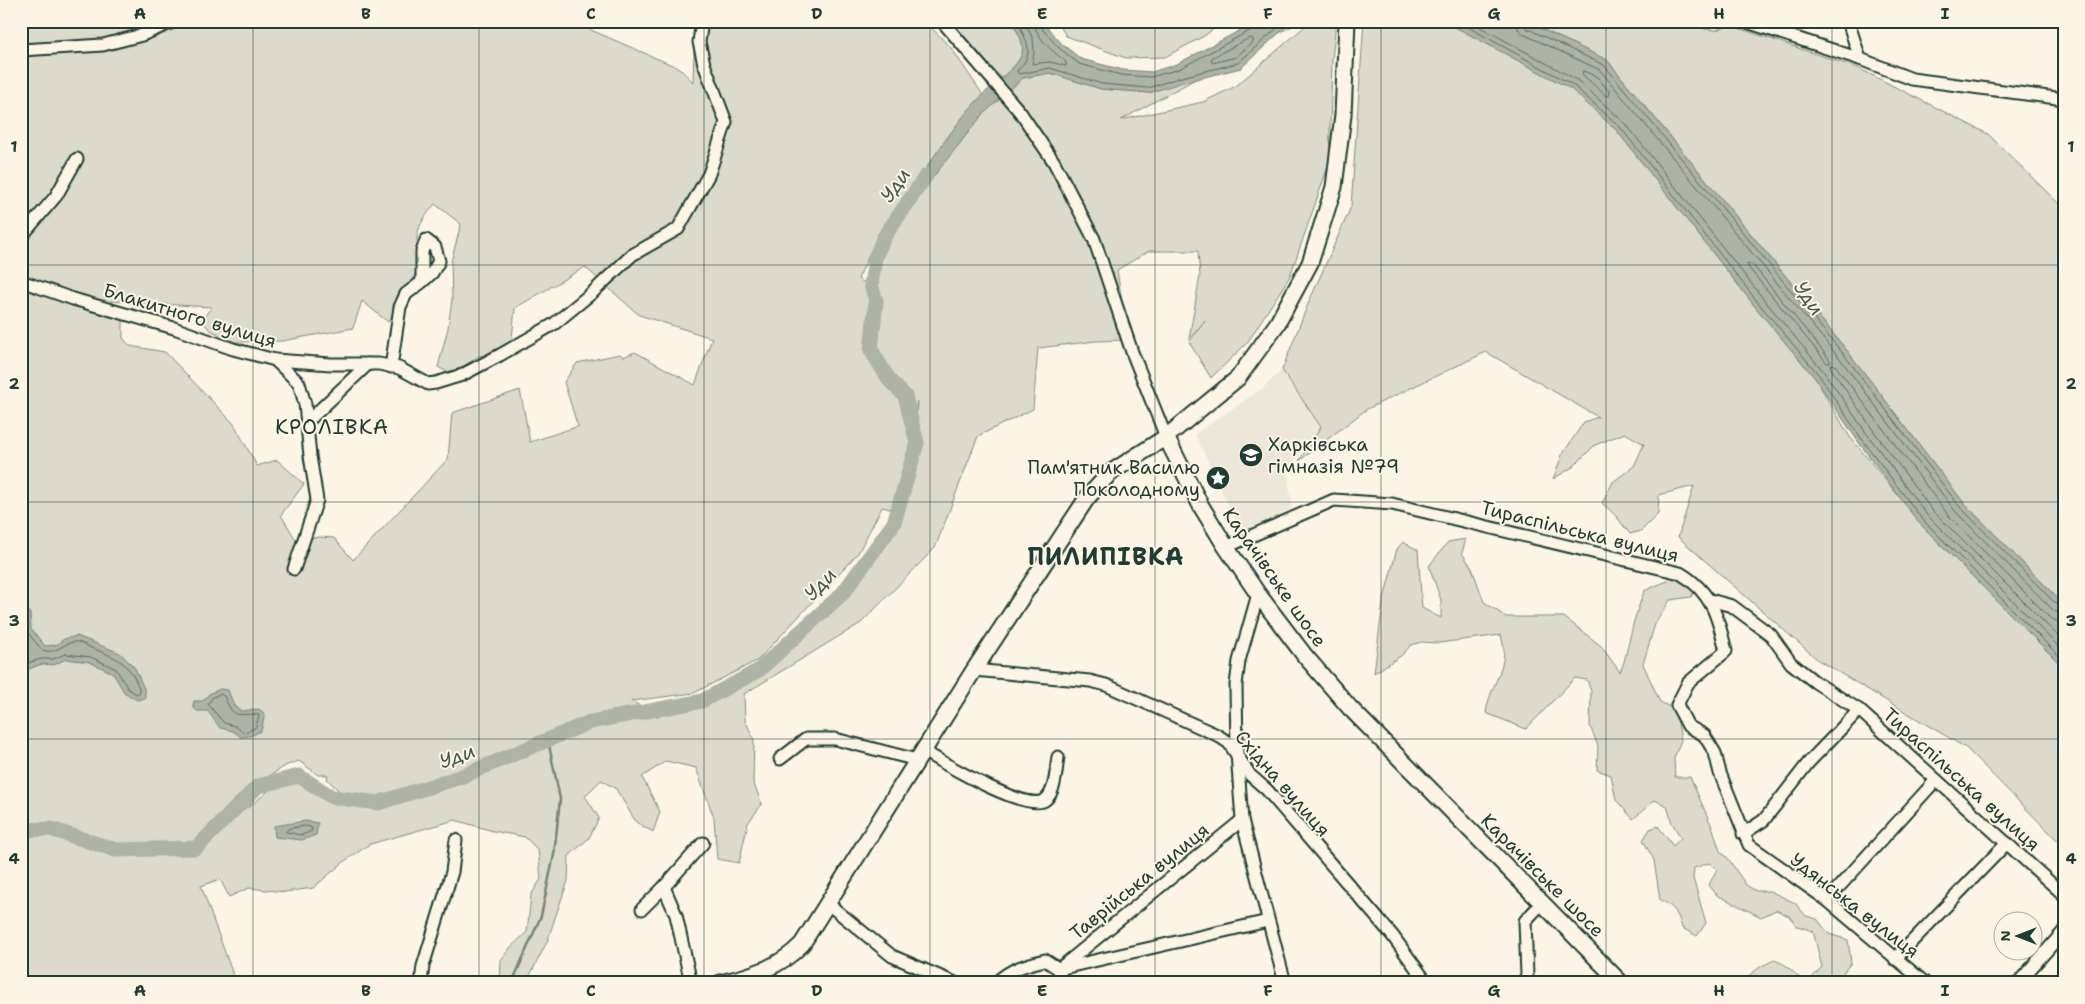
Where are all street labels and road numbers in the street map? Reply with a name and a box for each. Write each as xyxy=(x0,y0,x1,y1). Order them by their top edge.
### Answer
street label: Блакитного вулиця xyxy=(100,277,280,354)
street label: Тираспільська вулиця xyxy=(1478,495,1681,568)
street label: Карачівське шосе xyxy=(1217,503,1332,652)
street label: Тираспільська вулиця xyxy=(1878,702,2045,857)
street label: Східна вулиця xyxy=(1229,725,1336,842)
street label: Карачівське шосе xyxy=(1475,808,1610,943)
street label: Таврійська вулиця xyxy=(1064,817,1214,945)
street label: Удянська вулиця xyxy=(1785,847,1924,964)

